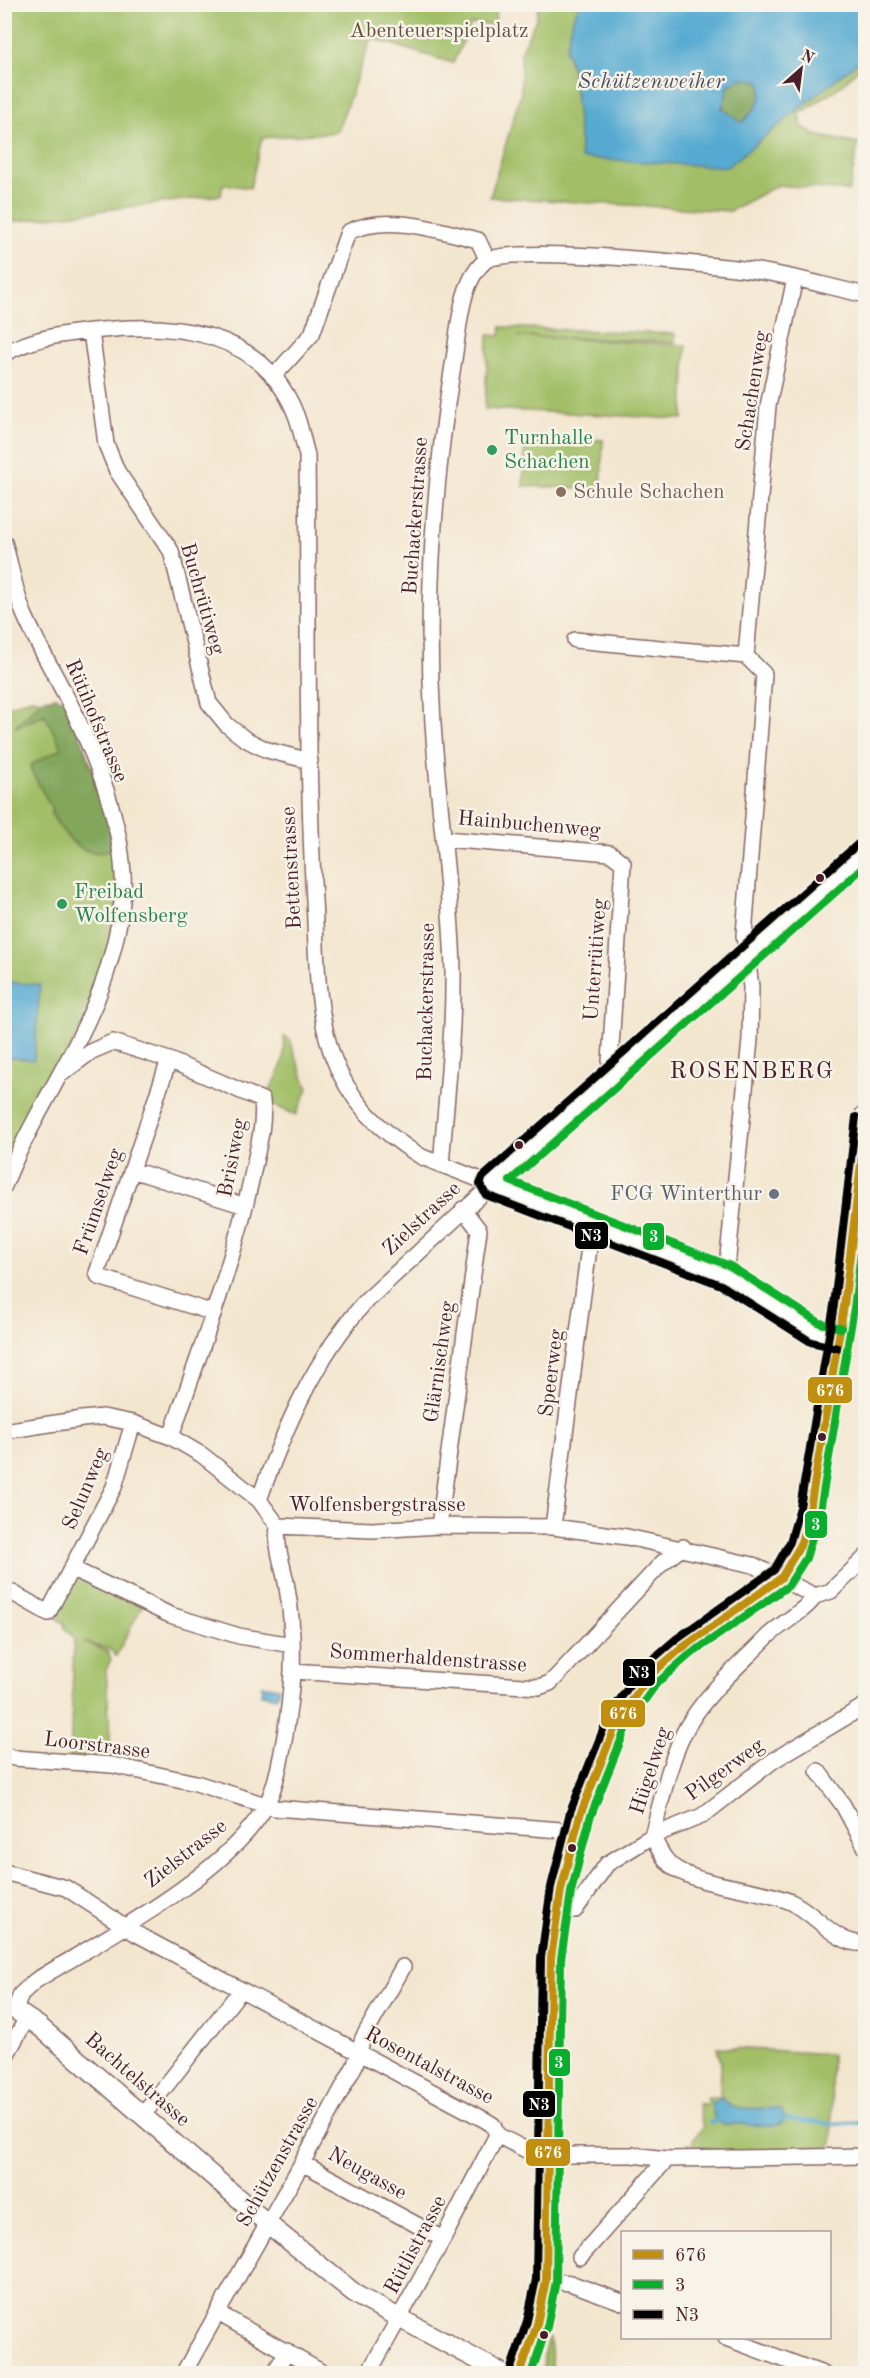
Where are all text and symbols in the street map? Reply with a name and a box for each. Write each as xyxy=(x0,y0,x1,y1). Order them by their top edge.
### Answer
park label: Abenteuerspielplatz xyxy=(350,21,528,42)
north arrow xyxy=(771,39,831,99)
text: N xyxy=(798,48,817,68)
water label: Schützenweiher xyxy=(577,71,725,93)
street label: Schachenweg xyxy=(733,329,773,453)
place label: Turnhalle Schachen xyxy=(504,428,593,473)
street label: Buchackerstrasse xyxy=(400,436,432,596)
marker: Turnhalle Schachen xyxy=(485,443,499,457)
place label: Schule Schachen xyxy=(573,482,725,503)
marker: Schule Schachen xyxy=(554,485,568,499)
street label: Buchrütiweg xyxy=(176,541,228,658)
street label: Rütihofstrasse xyxy=(61,656,131,786)
street label: Bettenstrasse xyxy=(278,806,306,930)
street label: Hainbuchenweg xyxy=(456,808,602,842)
unlabelled marker xyxy=(814,872,826,884)
place label: Freibad Wolfensberg xyxy=(74,882,189,927)
marker: Freibad Wolfensberg xyxy=(55,897,69,911)
street label: Unterrütiweg xyxy=(581,898,611,1022)
street label: Buchackerstrasse xyxy=(415,923,439,1081)
district label: ROSENBERG xyxy=(670,1060,835,1084)
street label: Brisiweg xyxy=(215,1116,251,1199)
unlabelled marker xyxy=(513,1139,525,1151)
street label: Frümselweg xyxy=(71,1145,127,1258)
street label: Zielstrasse xyxy=(379,1178,465,1260)
place label: FCG Winterthur xyxy=(610,1184,762,1205)
marker: FCG Winterthur xyxy=(767,1187,781,1201)
line badge: N3 xyxy=(574,1221,609,1250)
line badge: 3 xyxy=(642,1222,665,1251)
text: N3 xyxy=(580,1229,602,1245)
text: 3 xyxy=(649,1230,659,1246)
street label: Glärnischweg xyxy=(421,1299,459,1424)
street label: Speerweg xyxy=(536,1327,568,1418)
line badge: 676 xyxy=(807,1376,853,1404)
text: 676 xyxy=(816,1384,844,1400)
unlabelled marker xyxy=(816,1431,828,1443)
street label: Selunweg xyxy=(59,1444,113,1533)
street label: Wolfensbergstrasse xyxy=(288,1495,466,1516)
line badge: 3 xyxy=(804,1510,828,1539)
text: 3 xyxy=(811,1518,821,1534)
street label: Sommerhaldenstrasse xyxy=(329,1642,527,1676)
line badge: N3 xyxy=(622,1658,656,1687)
text: N3 xyxy=(628,1666,650,1682)
line badge: 676 xyxy=(600,1699,646,1728)
text: 676 xyxy=(609,1707,637,1723)
street label: Hügelweg xyxy=(627,1724,675,1817)
street label: Loorstrasse xyxy=(43,1729,151,1763)
street label: Pilgerweg xyxy=(682,1734,769,1805)
street label: Zielstrasse xyxy=(141,1816,231,1892)
unlabelled marker xyxy=(566,1842,578,1854)
street label: Rosentalstrasse xyxy=(361,2023,497,2109)
street label: Bachtelstrasse xyxy=(81,2029,193,2131)
line badge: 3 xyxy=(548,2048,571,2077)
text: 3 xyxy=(554,2056,564,2072)
line badge: N3 xyxy=(522,2090,556,2118)
street label: Schützenstrasse xyxy=(233,2093,323,2231)
text: N3 xyxy=(528,2098,550,2114)
line badge: 676 xyxy=(525,2138,571,2167)
street label: Neugasse xyxy=(324,2144,410,2204)
text: 676 xyxy=(534,2146,562,2162)
street label: Rütlistrasse xyxy=(381,2192,451,2298)
legend xyxy=(621,2231,831,2339)
text: 676 xyxy=(675,2247,706,2265)
text: 3 xyxy=(675,2277,685,2295)
text: N3 xyxy=(675,2307,699,2325)
unlabelled marker xyxy=(538,2329,550,2341)

